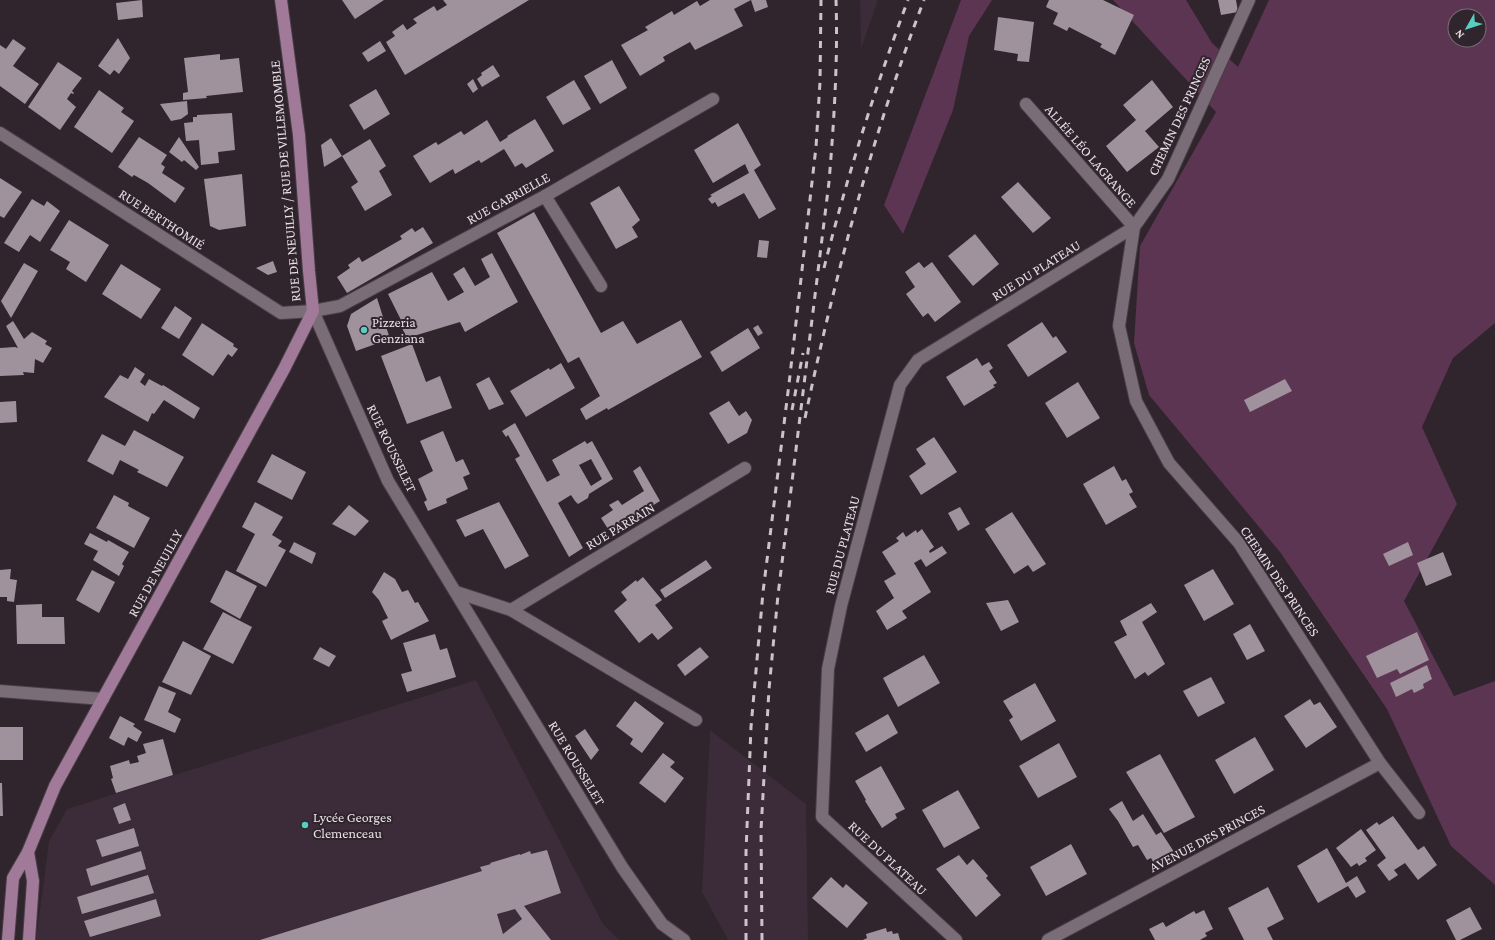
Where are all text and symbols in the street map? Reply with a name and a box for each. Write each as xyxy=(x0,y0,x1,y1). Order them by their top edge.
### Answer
north arrow xyxy=(1447,8,1487,48)
text: N xyxy=(1452,27,1466,41)
street label: CHEMIN DES PRINCES xyxy=(1144,54,1214,178)
street label: RUE DE NEUILLY / RUE DE VILLEMOMBLE xyxy=(266,59,304,302)
street label: ALLÉE LÉO LAGRANGE xyxy=(1042,101,1140,211)
street label: RUE GABRIELLE xyxy=(464,168,553,227)
street label: RUE BERTHOMIÉ xyxy=(116,185,208,253)
street label: RUE DU PLATEAU xyxy=(989,236,1083,304)
place label: Pizzeria Genziana xyxy=(372,314,425,346)
marker: Pizzeria Genziana xyxy=(359,325,369,335)
street label: RUE ROUSSELET xyxy=(364,401,420,495)
street label: RUE DU PLATEAU xyxy=(821,494,863,596)
street label: RUE PARRAIN xyxy=(582,499,658,553)
street label: CHEMIN DES PRINCES xyxy=(1237,523,1323,640)
street label: RUE DE NEUILLY xyxy=(124,526,186,619)
street label: RUE ROUSSELET xyxy=(545,718,609,809)
street label: AVENUE DES PRINCES xyxy=(1146,801,1268,875)
place label: Lycée Georges Clemenceau xyxy=(313,809,392,841)
street label: RUE DU PLATEAU xyxy=(845,818,931,898)
marker: Lycée Georges Clemenceau xyxy=(300,820,310,830)

